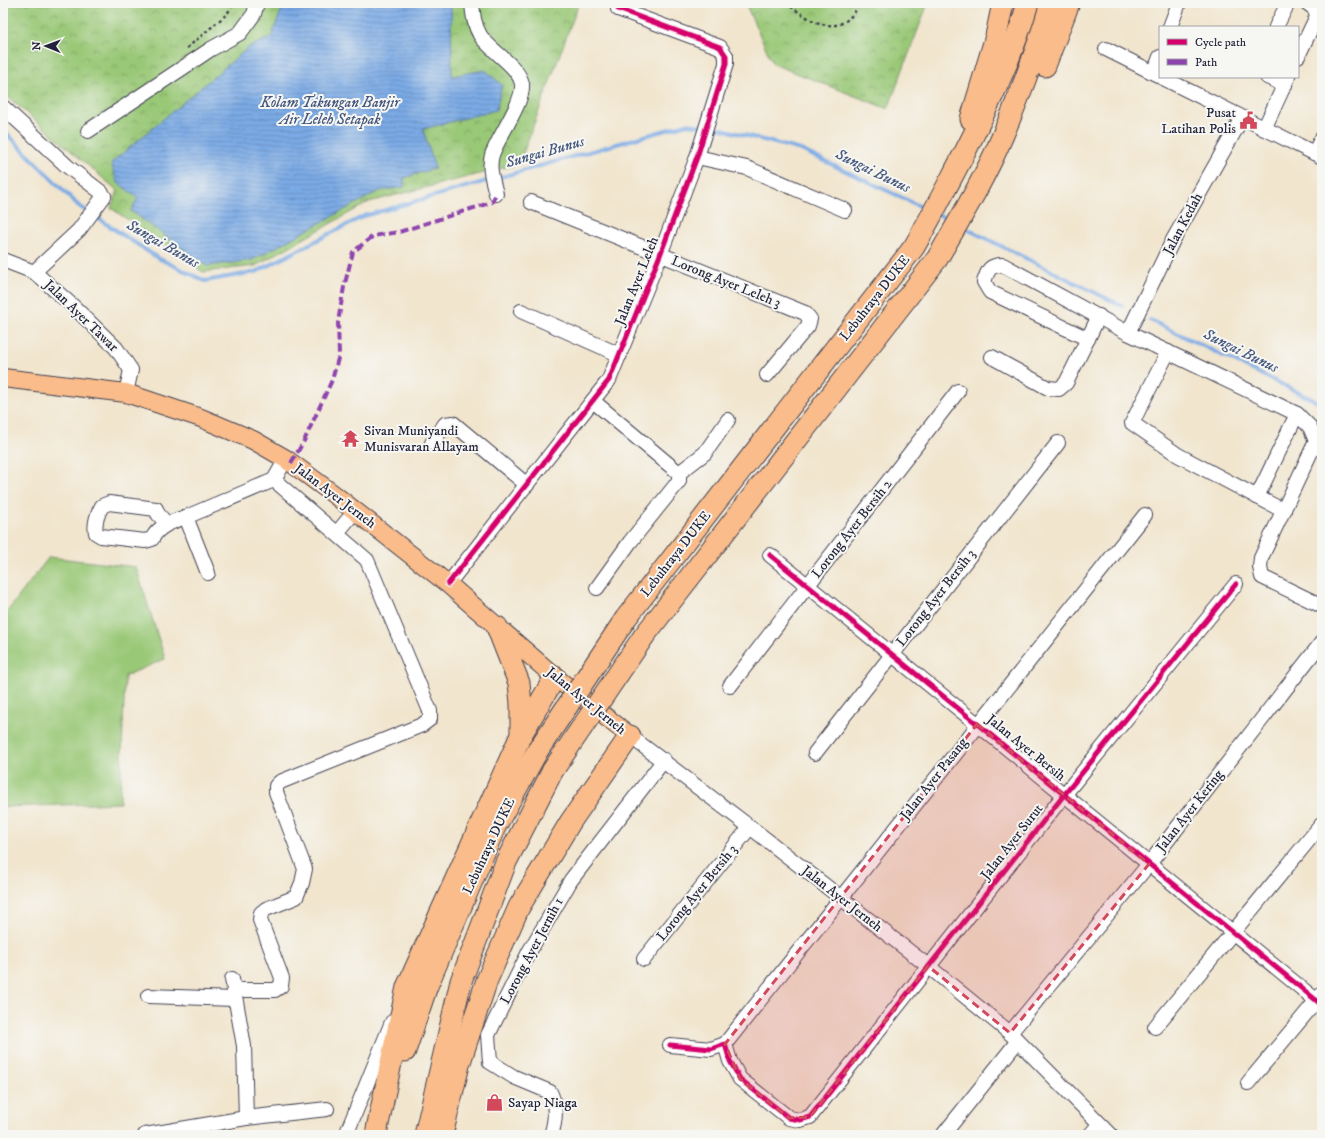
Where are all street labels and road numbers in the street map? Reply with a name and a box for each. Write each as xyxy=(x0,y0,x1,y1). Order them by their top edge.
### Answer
street label: Jalan Kedah xyxy=(1158,189,1207,260)
street label: Jalan Ayer Leleh xyxy=(610,233,663,330)
street label: Lebuhraya DUKE xyxy=(836,251,914,345)
street label: Lorong Ayer Leleh 3 xyxy=(669,252,783,312)
street label: Jalan Ayer Tawar xyxy=(39,275,122,356)
street label: Jalan Ayer Jerneh xyxy=(289,458,380,533)
street label: Lorong Ayer Bersih 2 xyxy=(808,476,896,582)
street label: Lebuhraya DUKE xyxy=(637,507,715,601)
street label: Lorong Ayer Bersih 3 xyxy=(892,546,980,650)
street label: Jalan Ayer Jerneh xyxy=(541,662,630,739)
street label: Jalan Ayer Bersih xyxy=(981,709,1070,786)
street label: Jalan Ayer Pasang xyxy=(895,734,972,825)
street label: Jalan Ayer Kering xyxy=(1151,766,1228,857)
street label: Lebuhraya DUKE xyxy=(459,795,519,897)
street label: Jalan Ayer Surut xyxy=(975,800,1048,885)
street label: Lorong Ayer Bersih 3 xyxy=(653,841,741,945)
street label: Jalan Ayer Jerneh xyxy=(796,861,887,937)
street label: Lorong Ayer Jernih 1 xyxy=(496,895,568,1007)

